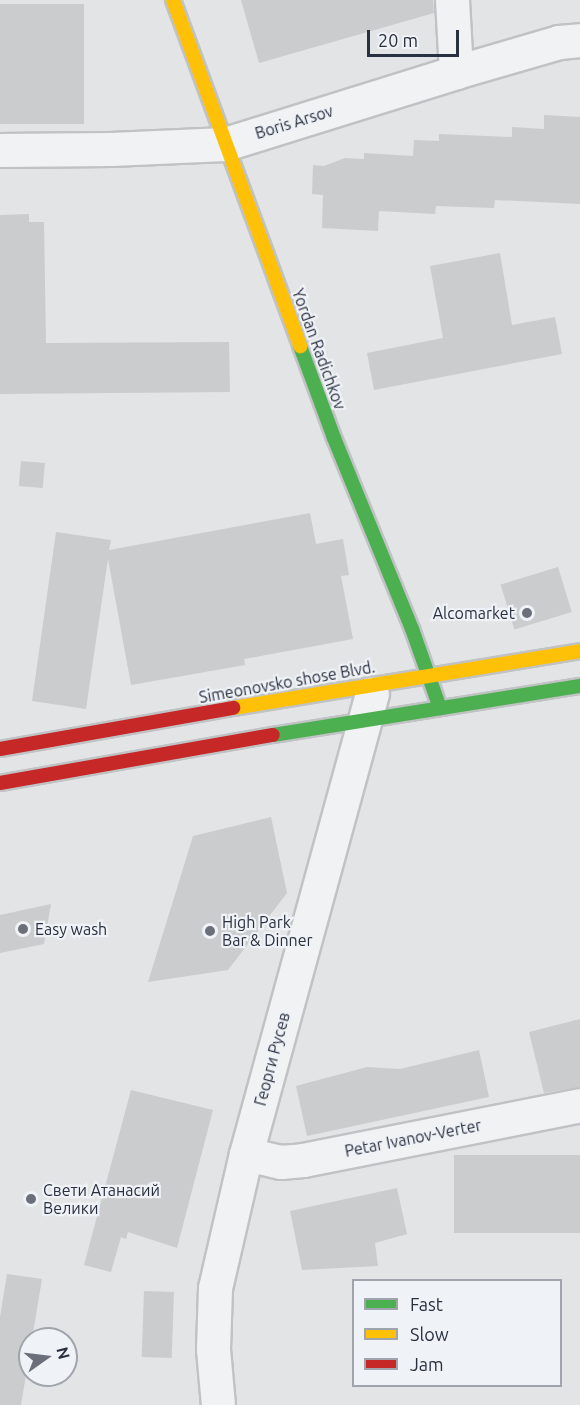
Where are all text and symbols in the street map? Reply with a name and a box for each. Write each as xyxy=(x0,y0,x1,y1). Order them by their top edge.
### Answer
scale bar xyxy=(370,18,462,56)
text: 20 m xyxy=(378,30,418,50)
street label: Boris Arsov xyxy=(253,101,335,143)
street label: Yordan Radichkov xyxy=(288,286,350,412)
place label: Alcomarket xyxy=(433,603,515,623)
marker: Alcomarket xyxy=(520,606,534,620)
street label: Simeonovsko shose Blvd. xyxy=(197,657,377,707)
place label: High Park Bar & Dinner xyxy=(222,912,313,950)
place label: Easy wash xyxy=(35,919,107,939)
marker: Easy wash xyxy=(16,922,30,936)
marker: High Park Bar & Dinner xyxy=(203,924,217,938)
street label: Георги Русев xyxy=(250,1010,294,1108)
street label: Petar Ivanov-Verter xyxy=(343,1115,483,1161)
place label: Свети Атанасий Велики xyxy=(43,1180,160,1218)
marker: Свети Атанасий Велики xyxy=(24,1192,38,1206)
legend xyxy=(352,1279,562,1387)
text: Fast xyxy=(410,1294,443,1314)
text: Slow xyxy=(410,1324,449,1344)
north arrow xyxy=(18,1327,78,1387)
text: N xyxy=(53,1345,74,1361)
text: Jam xyxy=(410,1354,444,1374)

